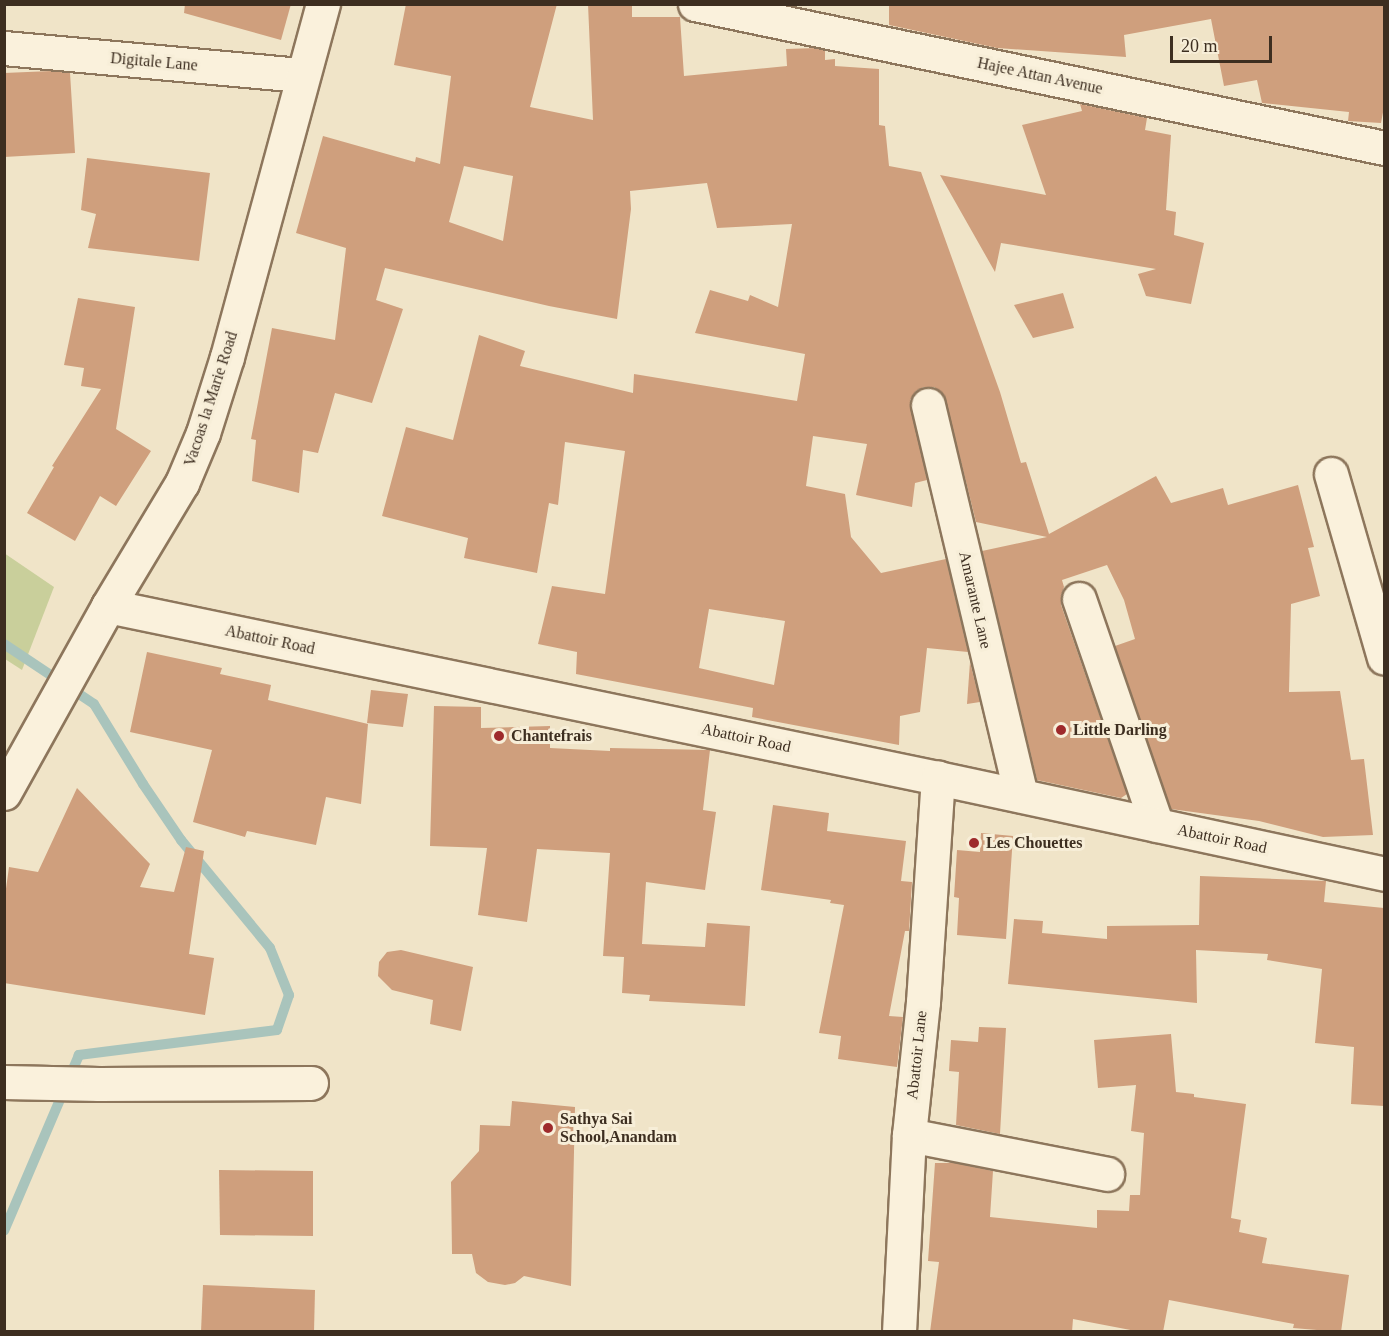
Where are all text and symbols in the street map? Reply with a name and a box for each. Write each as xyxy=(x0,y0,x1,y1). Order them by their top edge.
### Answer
scale bar xyxy=(1173,24,1275,62)
text: 20 m xyxy=(1181,36,1218,56)
street label: Digitale Lane xyxy=(110,49,198,75)
street label: Hajee Attan Avenue xyxy=(975,53,1105,99)
street label: Vacoas la Marie Road xyxy=(180,329,242,469)
street label: Amarante Lane xyxy=(955,550,995,650)
street label: Abattoir Road xyxy=(223,621,317,659)
street label: Abattoir Road xyxy=(699,719,793,757)
place label: Little Darling xyxy=(1073,720,1167,740)
marker: Little Darling xyxy=(1054,723,1068,737)
place label: Chantefrais xyxy=(511,726,592,746)
marker: Chantefrais xyxy=(492,729,506,743)
street label: Abattoir Road xyxy=(1175,820,1269,858)
place label: Les Chouettes xyxy=(986,833,1082,853)
marker: Les Chouettes xyxy=(967,836,981,850)
street label: Abattoir Lane xyxy=(903,1010,931,1100)
place label: Sathya Sai School,Anandam xyxy=(560,1109,677,1147)
marker: Sathya Sai School,Anandam xyxy=(541,1121,555,1135)

